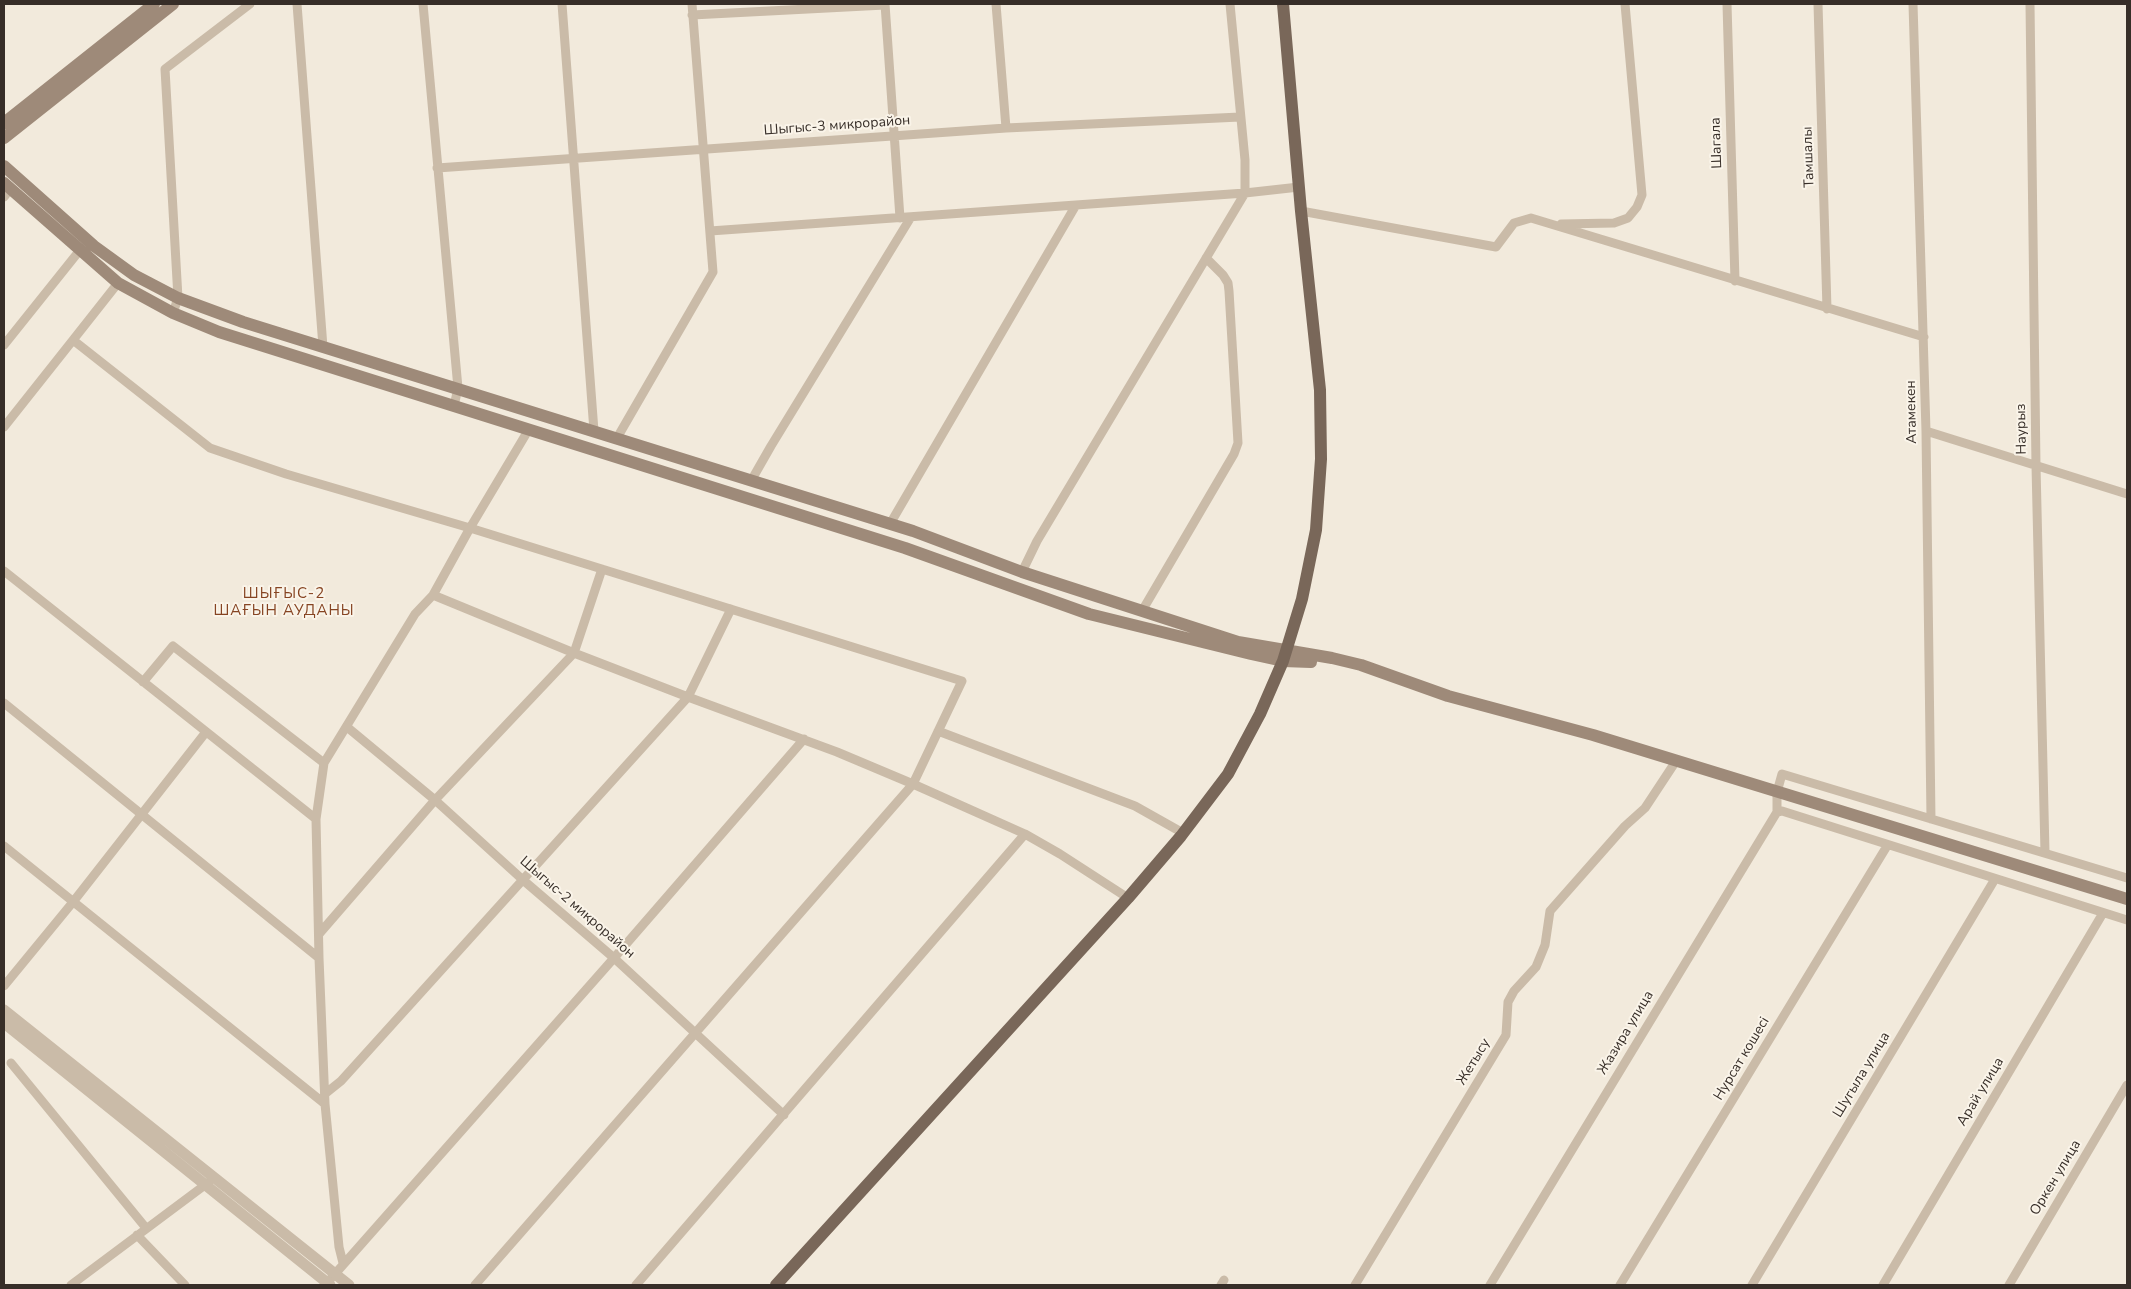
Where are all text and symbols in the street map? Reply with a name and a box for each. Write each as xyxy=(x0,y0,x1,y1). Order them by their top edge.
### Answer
street label: Шыгыс-3 микрорайон xyxy=(763,112,911,140)
street label: Шагала xyxy=(1708,117,1726,169)
street label: Тамшалы xyxy=(1800,126,1818,188)
street label: Атамекен xyxy=(1903,380,1921,444)
street label: Наурыз xyxy=(2013,403,2031,455)
district label: ШЫҒЫС-2 ШАҒЫН АУДАНЫ xyxy=(212,585,356,620)
street label: Шыгыс-2 микрорайон xyxy=(516,853,638,963)
street label: Жазира улица xyxy=(1594,988,1658,1078)
street label: Нурсат кошесi xyxy=(1711,1014,1773,1104)
street label: Шугыла улица xyxy=(1830,1029,1894,1121)
street label: Жетысу xyxy=(1454,1036,1494,1088)
street label: Арай улица xyxy=(1954,1055,2008,1129)
street label: Оркен улица xyxy=(2027,1137,2085,1219)

